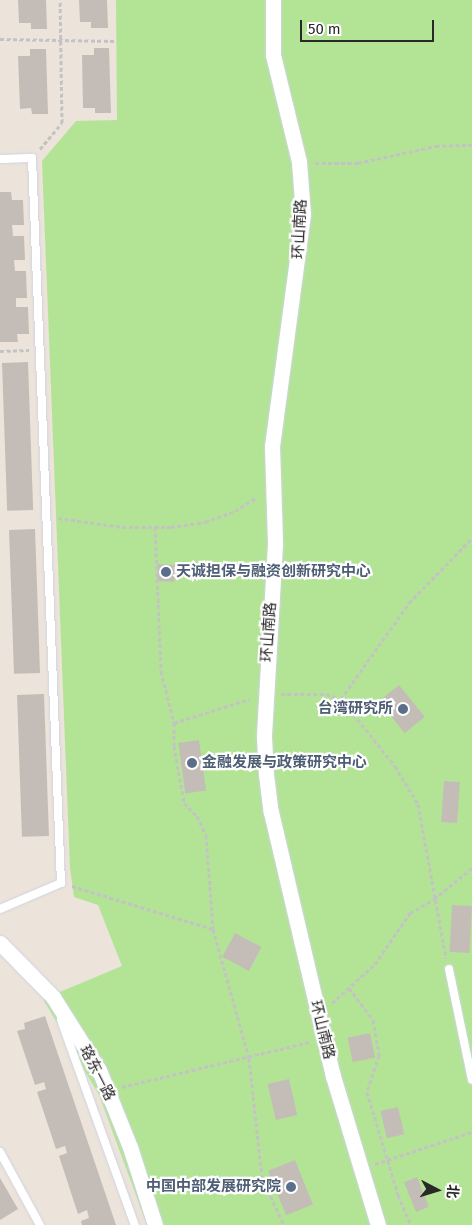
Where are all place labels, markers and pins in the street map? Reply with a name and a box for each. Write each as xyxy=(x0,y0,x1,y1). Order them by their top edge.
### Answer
place label: 天诚担保与融资创新研究中心 xyxy=(176,563,371,581)
marker: 天诚担保与融资创新研究中心 xyxy=(160,566,172,578)
place label: 台湾研究所 xyxy=(318,700,393,718)
marker: 台湾研究所 xyxy=(397,703,409,715)
place label: 金融发展与政策研究中心 xyxy=(202,754,367,772)
marker: 金融发展与政策研究中心 xyxy=(186,757,198,769)
place label: 中国中部发展研究院 xyxy=(146,1178,281,1196)
marker: 中国中部发展研究院 xyxy=(285,1181,297,1193)

